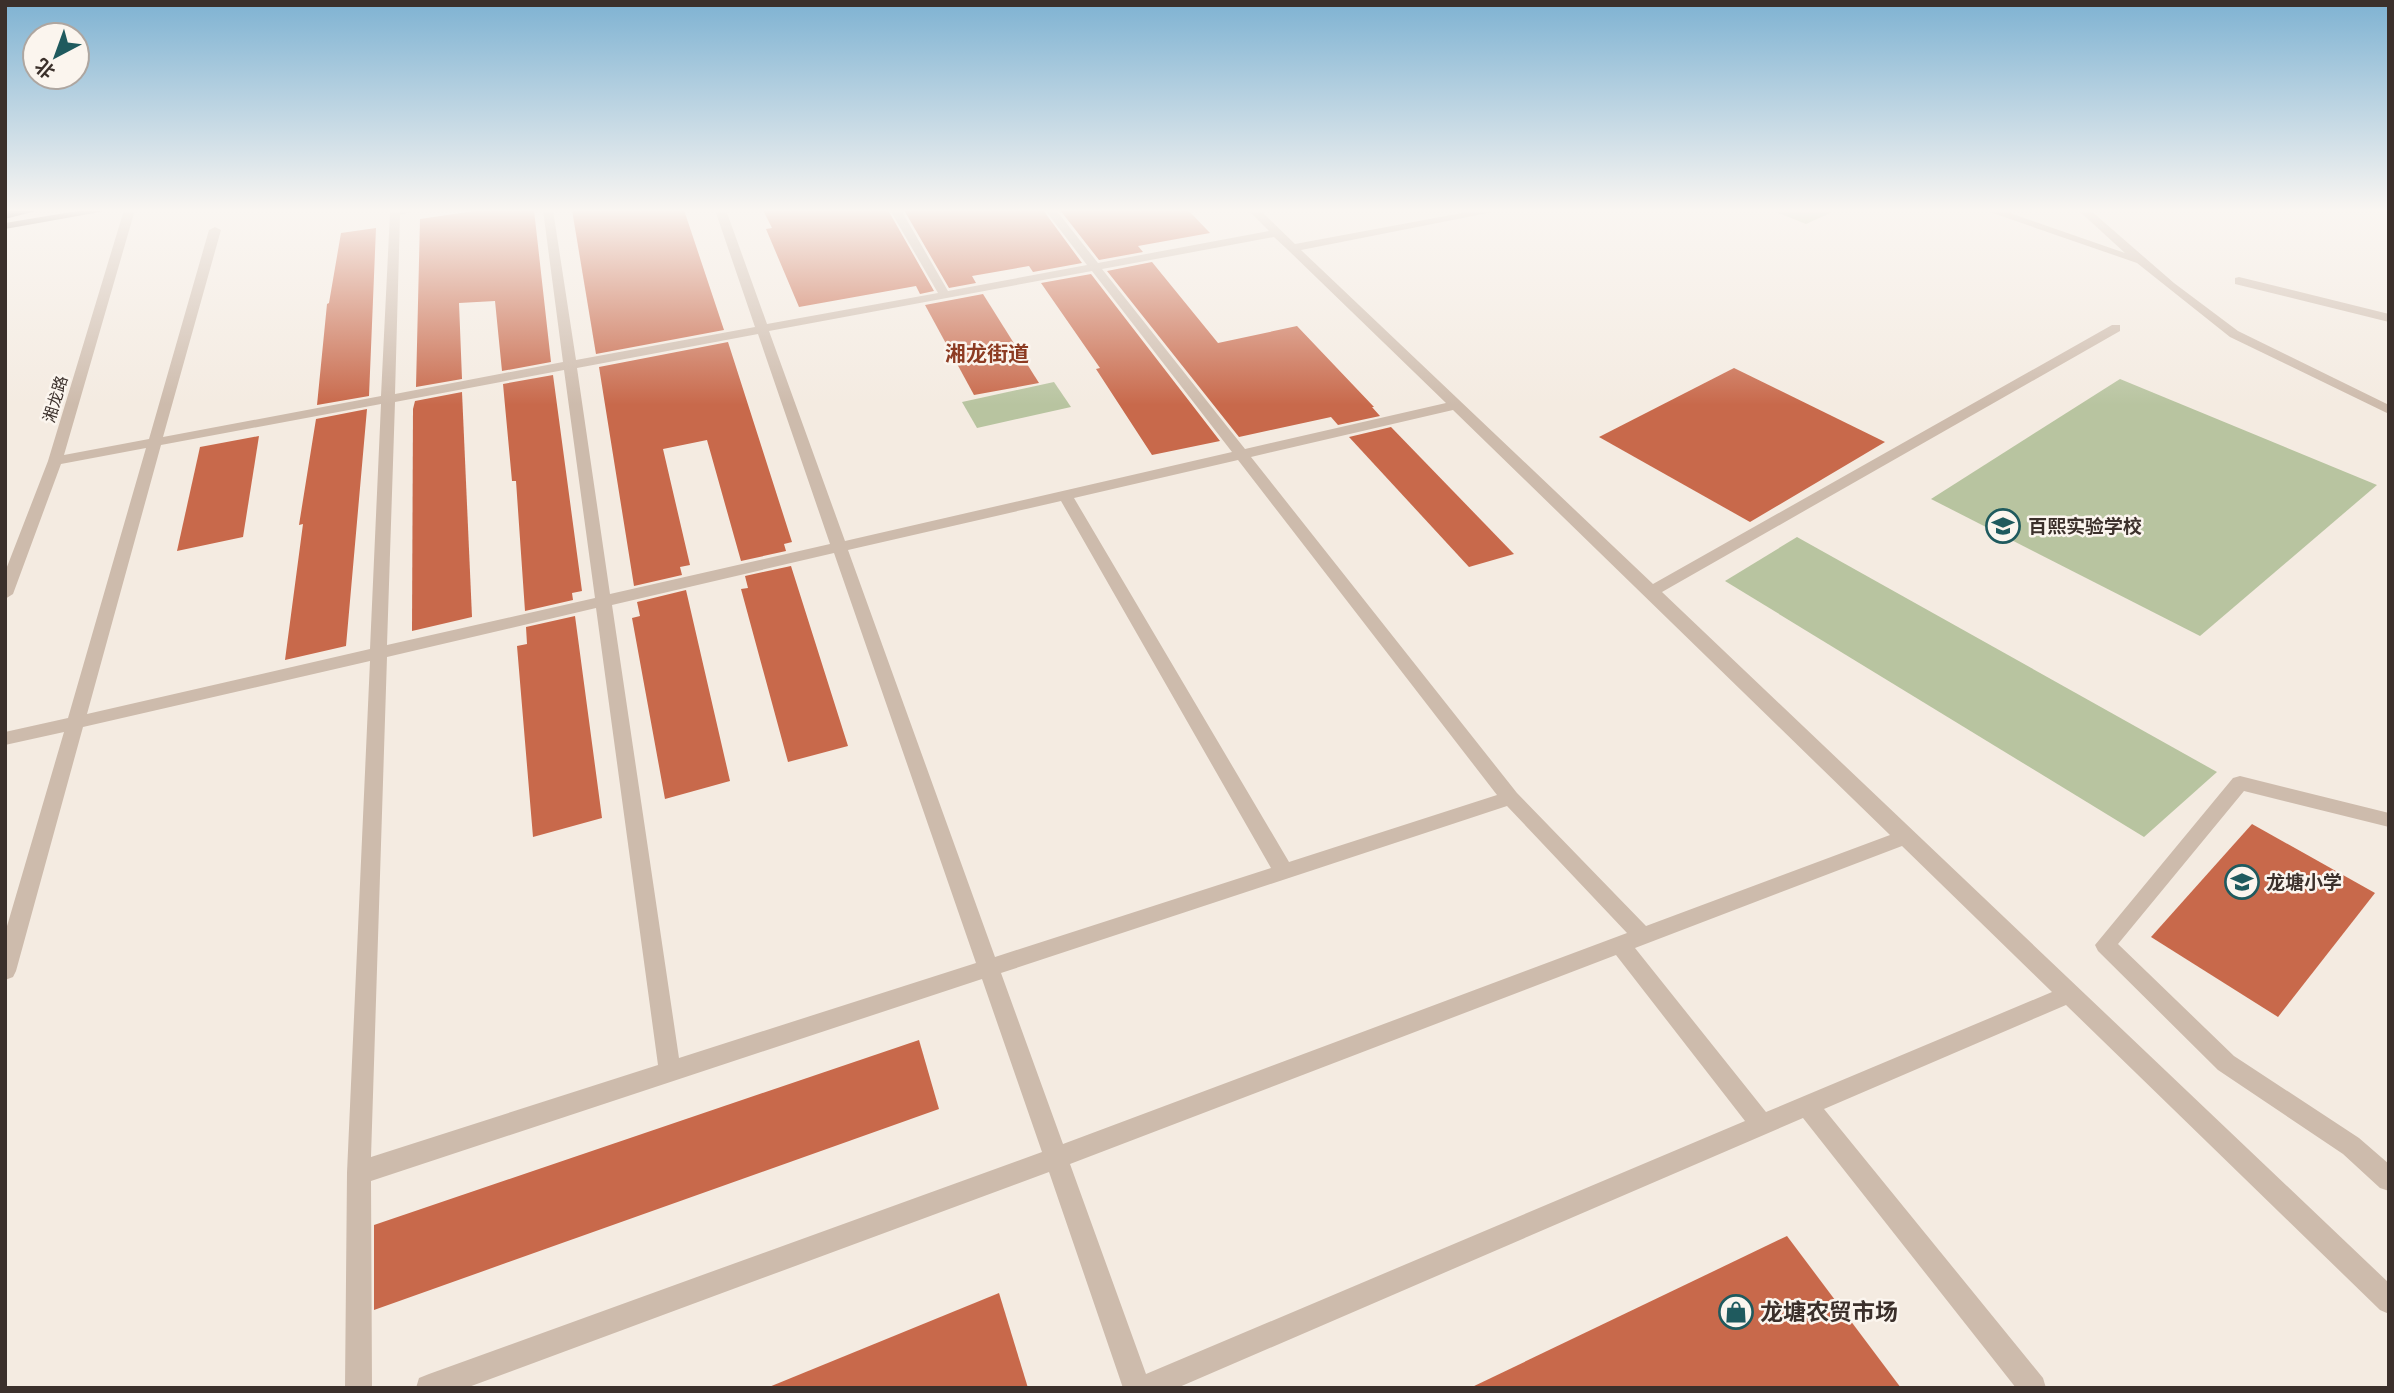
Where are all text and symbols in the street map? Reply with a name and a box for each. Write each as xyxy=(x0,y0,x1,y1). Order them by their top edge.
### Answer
north arrow xyxy=(21,21,91,91)
text: 北 xyxy=(30,54,60,83)
district label: 湘龙街道 xyxy=(945,341,1029,366)
street label: 湘龙路 xyxy=(39,373,72,425)
school or university icon: 百熙实验学校 xyxy=(1984,507,2022,545)
place label: 百熙实验学校 xyxy=(2028,515,2142,538)
school or university icon: 龙塘小学 xyxy=(2223,863,2261,901)
place label: 龙塘小学 xyxy=(2266,871,2342,894)
shop icon: 龙塘农贸市场 xyxy=(1717,1293,1755,1331)
place label: 龙塘农贸市场 xyxy=(1760,1298,1898,1326)

